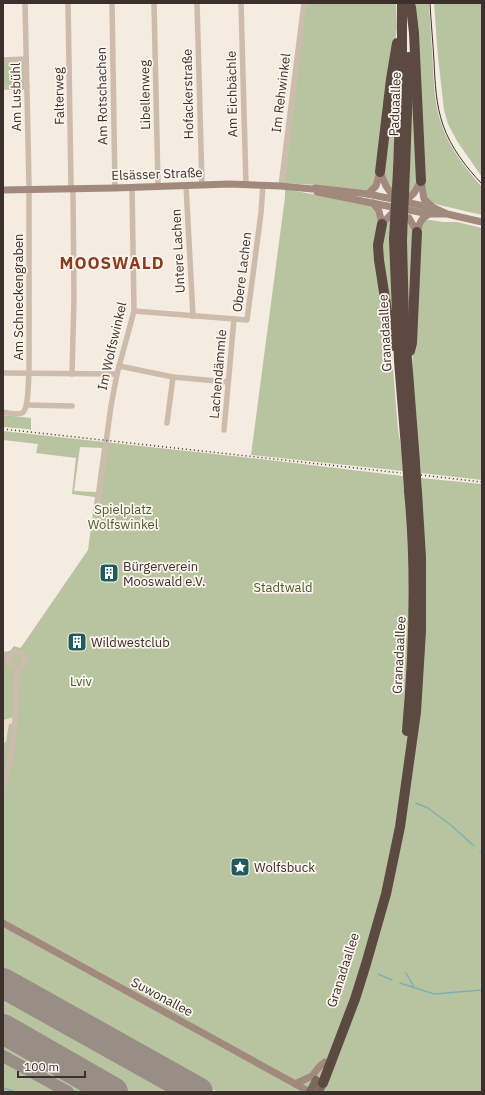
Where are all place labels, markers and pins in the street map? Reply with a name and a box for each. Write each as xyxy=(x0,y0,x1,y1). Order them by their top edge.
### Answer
place label: Bürgerverein Mooswald e.V. xyxy=(123,558,206,590)
building icon: Bürgerverein Mooswald e.V. xyxy=(98,562,120,584)
building icon: Wildwestclub xyxy=(66,631,88,653)
place label: Wildwestclub xyxy=(91,634,170,651)
place icon: Wolfsbuck xyxy=(229,856,251,878)
place label: Wolfsbuck xyxy=(254,859,315,876)

